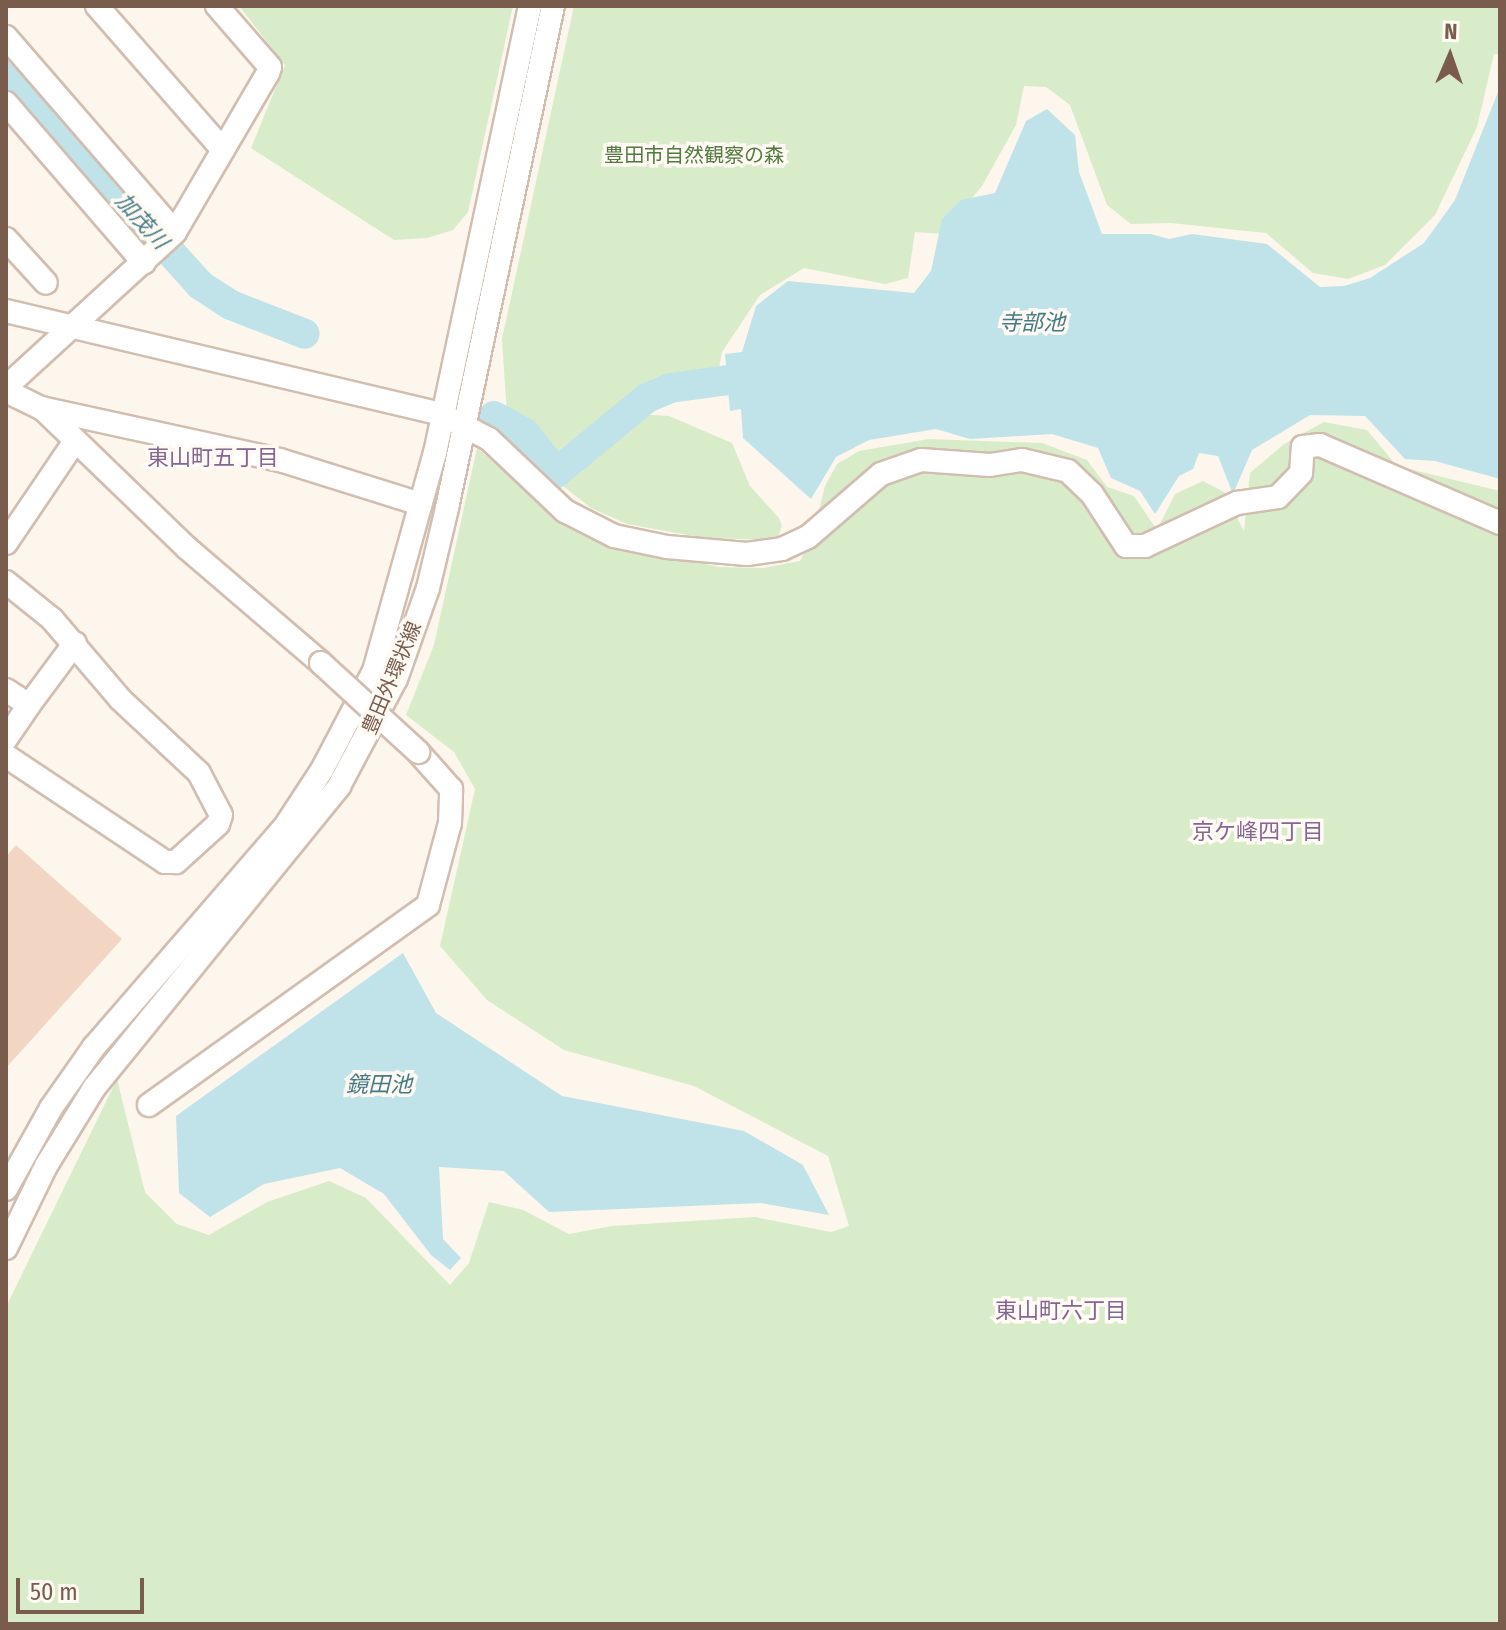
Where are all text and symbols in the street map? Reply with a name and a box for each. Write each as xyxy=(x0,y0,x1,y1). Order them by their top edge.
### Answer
north arrow xyxy=(1410,16,1490,96)
text: N xyxy=(1444,18,1458,45)
park label: 豊田市自然観察の森 xyxy=(604,143,784,167)
water label: 加茂川 xyxy=(110,188,174,254)
water label: 寺部池 xyxy=(999,310,1065,336)
district label: 東山町五丁目 xyxy=(147,445,279,471)
street label: 豊田外環状線 xyxy=(358,618,426,738)
district label: 京ケ峰四丁目 xyxy=(1192,819,1324,845)
water label: 鏡田池 xyxy=(346,1072,412,1098)
district label: 東山町六丁目 xyxy=(995,1298,1127,1324)
scale bar xyxy=(20,1562,148,1612)
text: 50 m xyxy=(30,1578,78,1606)

